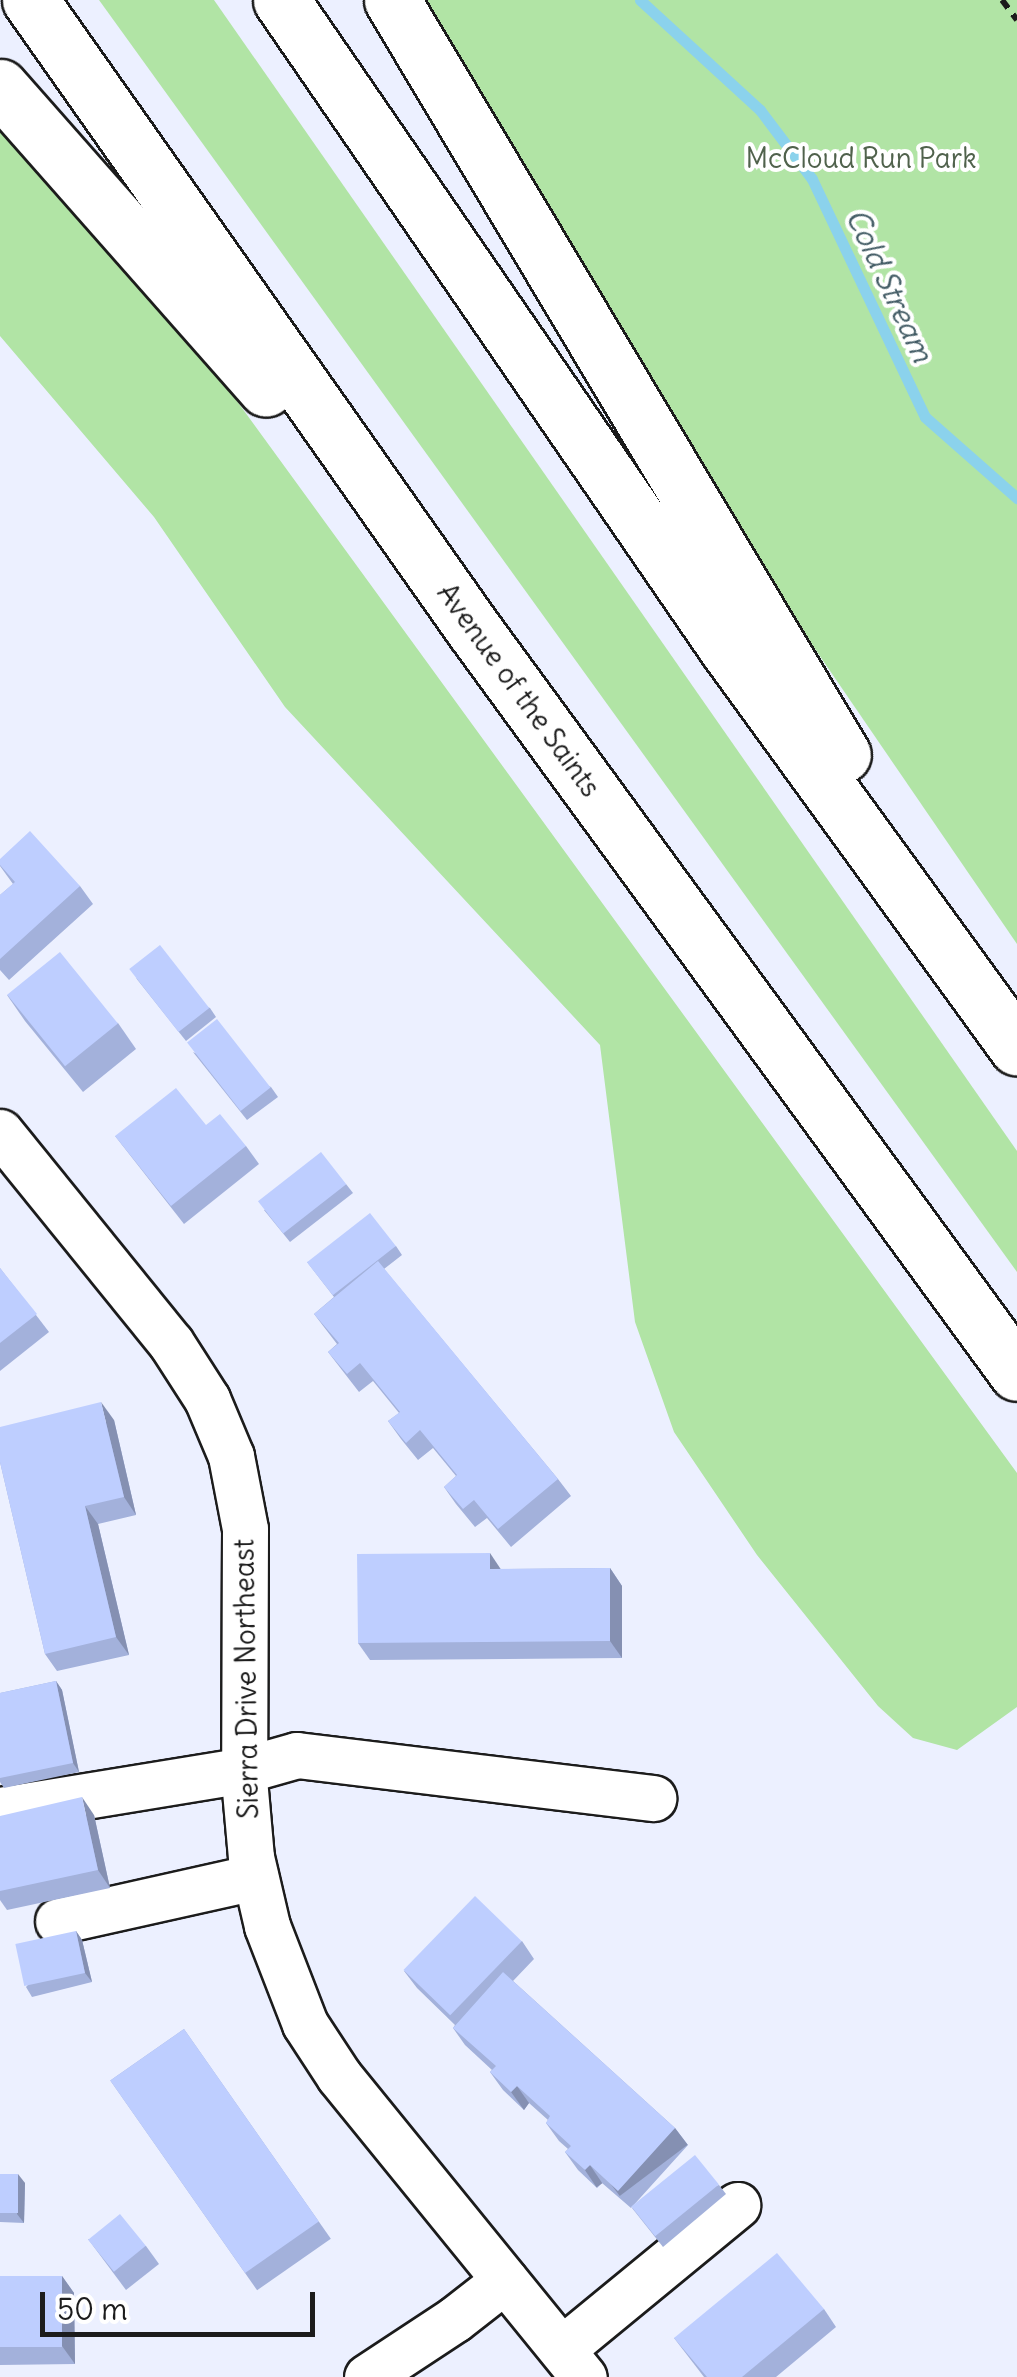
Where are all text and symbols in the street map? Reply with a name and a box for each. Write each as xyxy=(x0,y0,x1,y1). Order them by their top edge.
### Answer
park label: McCloud Run Park xyxy=(746,141,976,175)
water label: Cold Stream xyxy=(839,203,941,367)
street label: Avenue of the Saints xyxy=(430,577,608,803)
street label: Sierra Drive Northeast xyxy=(227,1539,265,1819)
scale bar xyxy=(45,2272,320,2334)
text: 50 m xyxy=(57,2290,127,2328)

